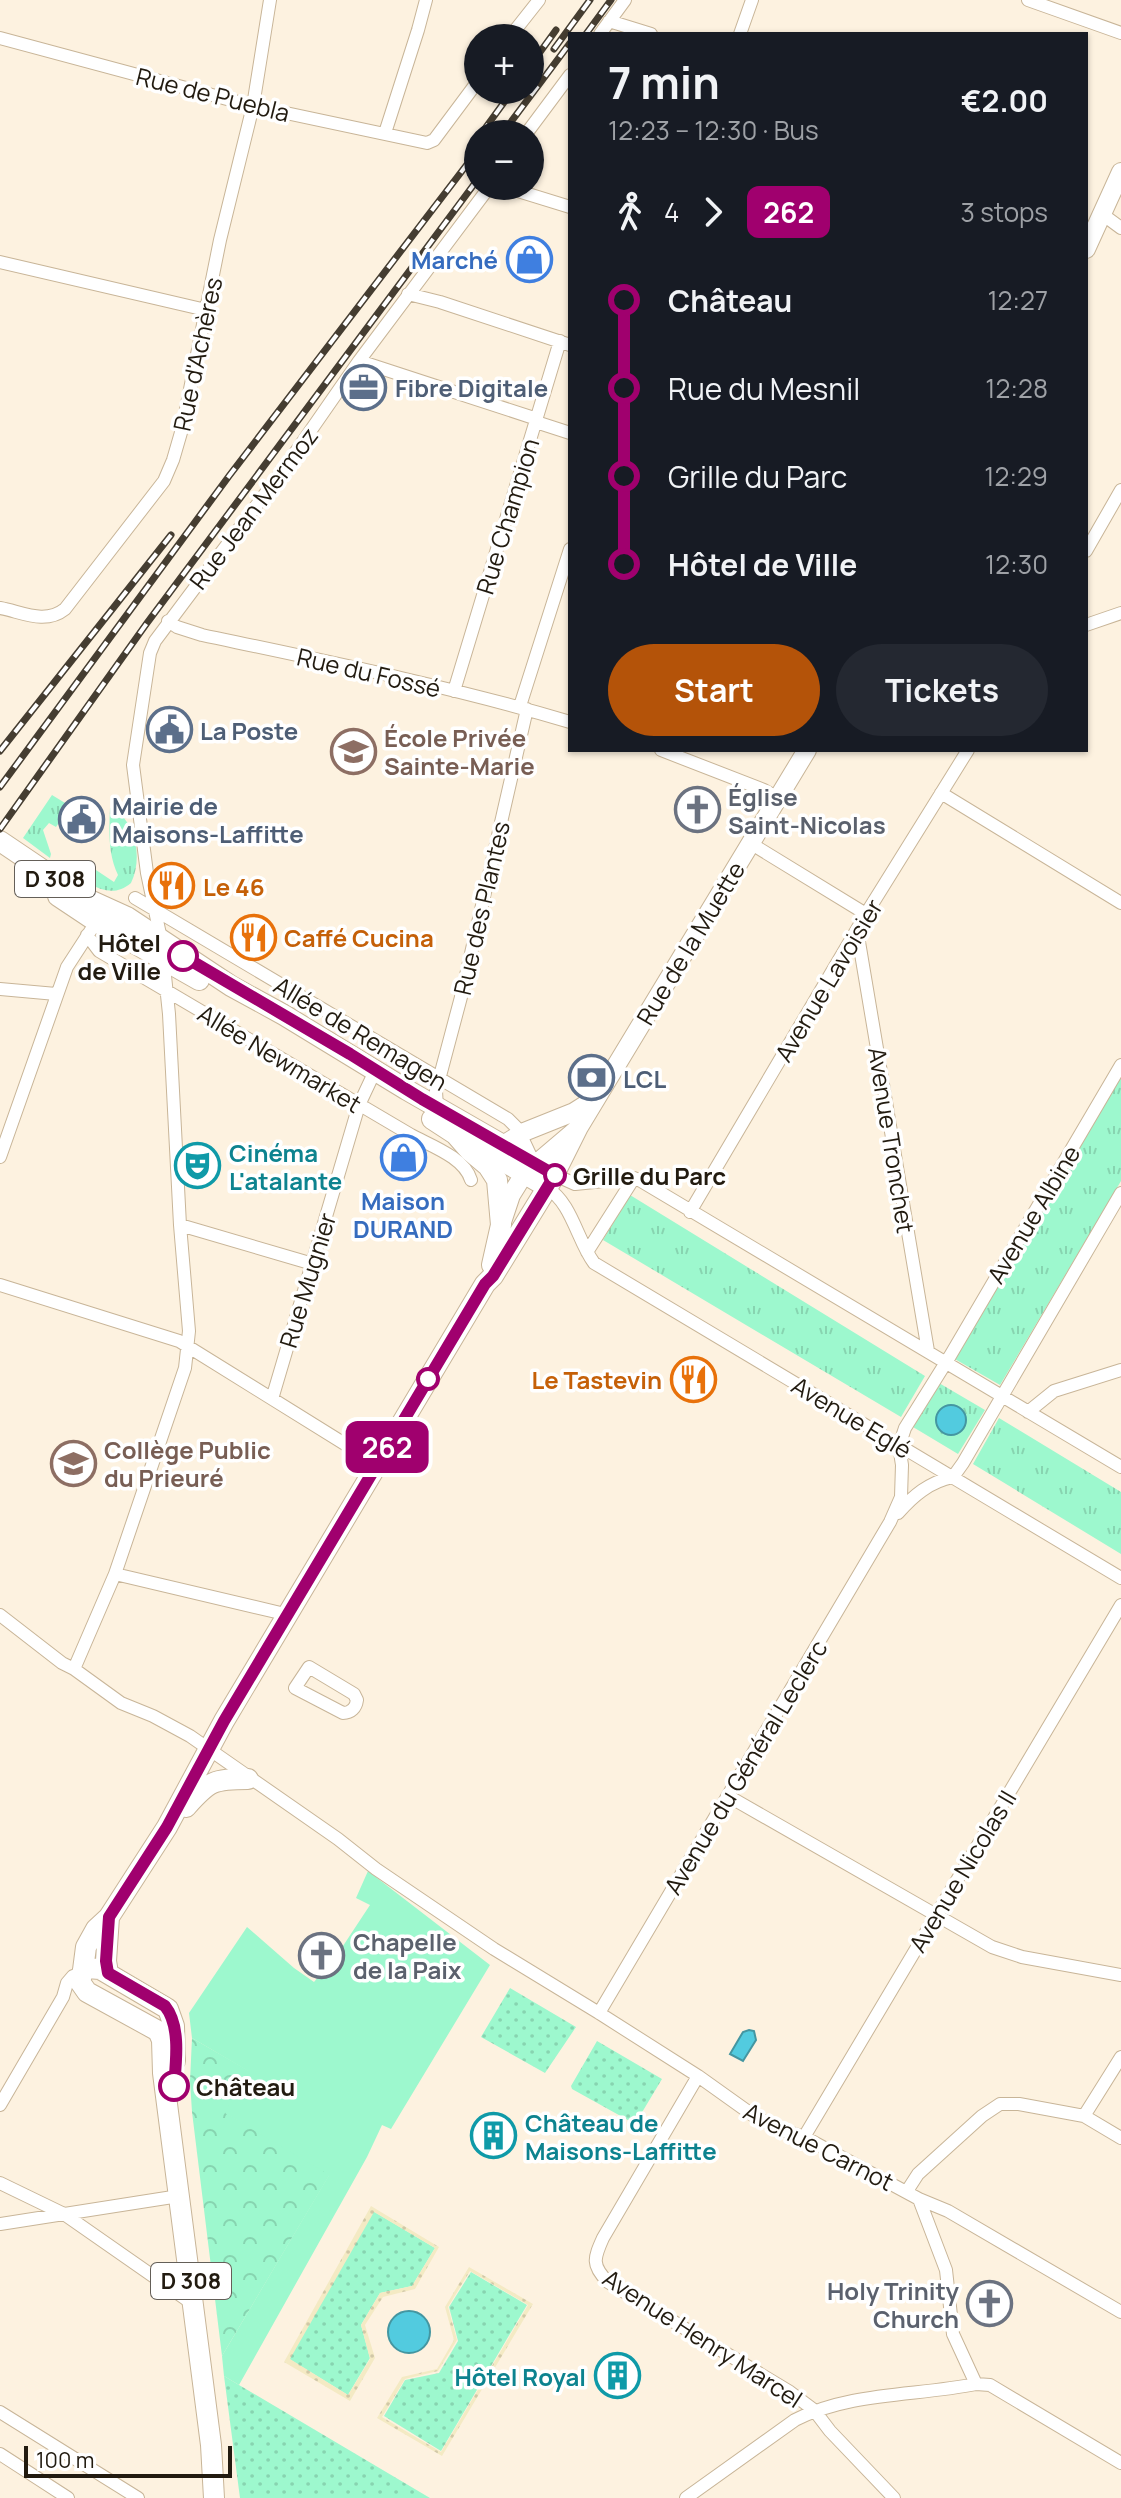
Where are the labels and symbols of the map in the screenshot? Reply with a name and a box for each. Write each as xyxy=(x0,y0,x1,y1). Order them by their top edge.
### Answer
street label: Rue de Puebla xyxy=(133,59,293,129)
shop icon: Marché xyxy=(505,235,553,283)
place label: Marché xyxy=(411,243,498,276)
street label: Rue d'Achères xyxy=(165,274,229,434)
office icon: Fibre Digitale xyxy=(340,363,388,411)
place label: Fibre Digitale xyxy=(395,371,548,404)
street label: Rue Jean Mermoz xyxy=(181,420,325,596)
street label: Rue Champion xyxy=(468,434,546,598)
street label: Rue du Fossé xyxy=(294,639,444,705)
public building icon: La Poste xyxy=(145,706,193,754)
place label: La Poste xyxy=(200,714,298,747)
place label: École Privée Sainte-Marie xyxy=(384,721,535,782)
school or university icon: École Privée Sainte-Marie xyxy=(329,727,377,775)
place label: Église Saint-Nicolas xyxy=(728,780,886,841)
church icon: Église Saint-Nicolas xyxy=(673,786,721,834)
place label: Mairie de Maisons-Laffitte xyxy=(112,789,304,850)
public building icon: Mairie de Maisons-Laffitte xyxy=(57,795,105,843)
street label: Rue des Plantes xyxy=(445,818,517,998)
street label: Rue de la Muette xyxy=(628,855,752,1031)
road number: D 308 xyxy=(15,861,95,897)
restaurant icon: Le 46 xyxy=(148,862,196,910)
place label: Le 46 xyxy=(203,870,265,903)
street label: Avenue Lavoisier xyxy=(766,892,890,1068)
restaurant icon: Caffé Cucina xyxy=(229,913,277,961)
place label: Caffé Cucina xyxy=(284,921,434,954)
place label: Hôtel de Ville xyxy=(77,926,161,987)
marker: Hôtel de Ville xyxy=(168,941,198,971)
street label: Allée de Remagen xyxy=(268,968,454,1098)
street label: Allée Newmarket xyxy=(192,996,368,1120)
street label: Avenue Tronchet xyxy=(861,1045,923,1235)
bank icon: LCL xyxy=(568,1054,616,1102)
place label: LCL xyxy=(623,1062,667,1095)
shop icon: Maison DURAND xyxy=(379,1134,427,1182)
place label: Cinéma L'atalante xyxy=(229,1136,342,1197)
street label: Avenue Albine xyxy=(979,1139,1087,1289)
theatre icon: Cinéma L'atalante xyxy=(174,1142,222,1190)
place label: Grille du Parc xyxy=(573,1159,726,1192)
marker: Grille du Parc xyxy=(544,1164,566,1186)
place label: Maison DURAND xyxy=(353,1184,453,1245)
street label: Rue Mugnier xyxy=(271,1208,343,1351)
restaurant icon: Le Tastevin xyxy=(669,1355,717,1403)
place label: Le Tastevin xyxy=(532,1363,662,1396)
unlabelled marker xyxy=(417,1368,439,1390)
street label: Avenue Eglé xyxy=(786,1368,918,1466)
line badge: 262 xyxy=(341,1421,433,1473)
place label: Collège Public du Prieuré xyxy=(104,1433,271,1494)
school or university icon: Collège Public du Prieuré xyxy=(49,1439,97,1487)
street label: Avenue du Général Leclerc xyxy=(656,1634,834,1900)
street label: Avenue Nicolas II xyxy=(901,1784,1023,1958)
place label: Chapelle de la Paix xyxy=(353,1925,462,1986)
church icon: Chapelle de la Paix xyxy=(298,1931,346,1979)
place label: Château xyxy=(196,2070,295,2103)
marker: Château xyxy=(159,2071,189,2101)
street label: Avenue Carnot xyxy=(738,2094,900,2198)
place label: Château de Maisons-Laffitte xyxy=(525,2106,717,2167)
building icon: Château de Maisons-Laffitte xyxy=(470,2112,518,2160)
street label: Avenue Henry Marcel xyxy=(597,2261,809,2415)
road number: D 308 xyxy=(151,2263,231,2299)
place label: Holy Trinity Church xyxy=(827,2274,960,2335)
church icon: Holy Trinity Church xyxy=(966,2280,1014,2328)
building icon: Hôtel Royal xyxy=(593,2352,641,2400)
place label: Hôtel Royal xyxy=(454,2360,586,2393)
scale bar xyxy=(24,2442,232,2478)

